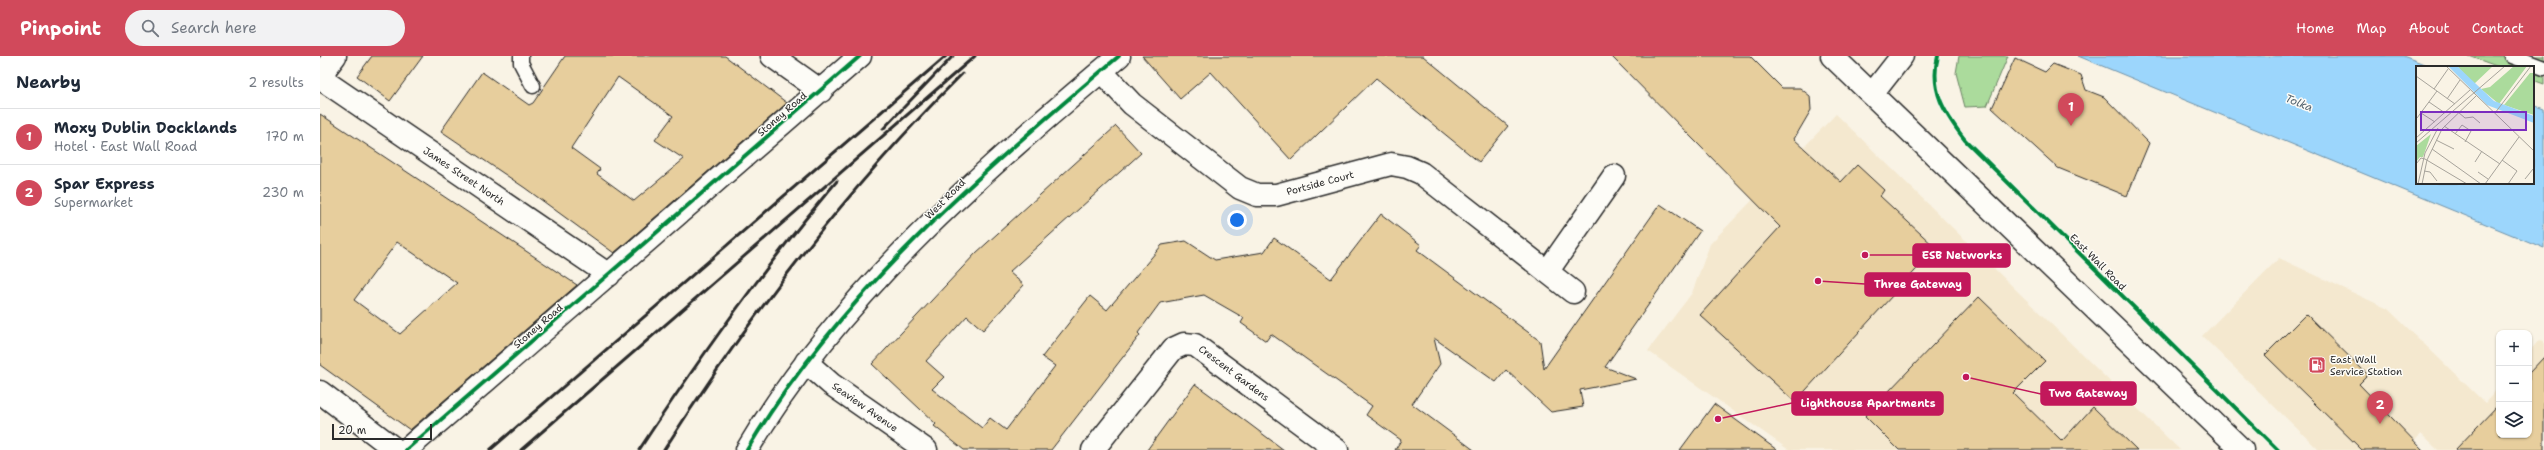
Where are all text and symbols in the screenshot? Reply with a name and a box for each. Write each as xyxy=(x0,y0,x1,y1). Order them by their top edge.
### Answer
search box xyxy=(125,10,405,46)
text: Pinpoint xyxy=(20,16,101,41)
icon: search xyxy=(139,17,161,39)
text: Search here xyxy=(171,18,257,38)
text: Home xyxy=(2296,19,2335,37)
text: Map xyxy=(2357,19,2387,37)
text: About xyxy=(2409,19,2450,37)
text: Contact xyxy=(2472,19,2524,37)
inset map xyxy=(2416,66,2534,184)
text: Nearby xyxy=(16,71,81,93)
text: 2 results xyxy=(248,74,304,91)
street label: Stoney Road xyxy=(755,88,810,139)
water label: Tolka xyxy=(2283,91,2315,115)
pin: 1 xyxy=(2058,93,2084,126)
text: Moxy Dublin Docklands xyxy=(54,118,237,138)
text: 1 xyxy=(26,128,32,145)
text: 170 m xyxy=(266,128,304,145)
text: Hotel · East Wall Road xyxy=(54,138,197,155)
street label: James Street North xyxy=(421,144,507,208)
street label: Portside Court xyxy=(1285,168,1355,198)
text: Spar Express xyxy=(54,174,155,194)
street label: West Road xyxy=(922,175,969,222)
text: 2 xyxy=(24,184,34,201)
text: 230 m xyxy=(262,184,304,201)
text: Supermarket xyxy=(54,194,133,211)
your location xyxy=(1227,210,1247,230)
street label: East Wall Road xyxy=(2067,231,2129,293)
callout: ESB Networks xyxy=(1913,244,2010,267)
text: ESB Networks xyxy=(1922,248,2002,263)
callout: Three Gateway xyxy=(1865,273,1970,296)
text: Three Gateway xyxy=(1874,277,1962,292)
street label: Stoney Road xyxy=(511,300,566,351)
map controls xyxy=(2496,330,2532,438)
button: + xyxy=(2496,330,2532,366)
street label: Crescent Gardens xyxy=(1196,342,1272,404)
place label: East Wall Service Station xyxy=(2330,353,2402,378)
fuel station icon: East Wall Service Station xyxy=(2307,355,2327,375)
button: − xyxy=(2496,366,2532,402)
street label: Seaview Avenue xyxy=(829,379,901,435)
callout: Two Gateway xyxy=(2041,382,2136,405)
text: Two Gateway xyxy=(2049,386,2128,401)
pin: 2 xyxy=(2367,391,2393,424)
callout: Lighthouse Apartments xyxy=(1792,392,1943,415)
text: Lighthouse Apartments xyxy=(1800,396,1936,411)
button: layers xyxy=(2496,402,2532,438)
scale bar xyxy=(332,422,432,441)
text: 20 m xyxy=(338,423,366,438)

